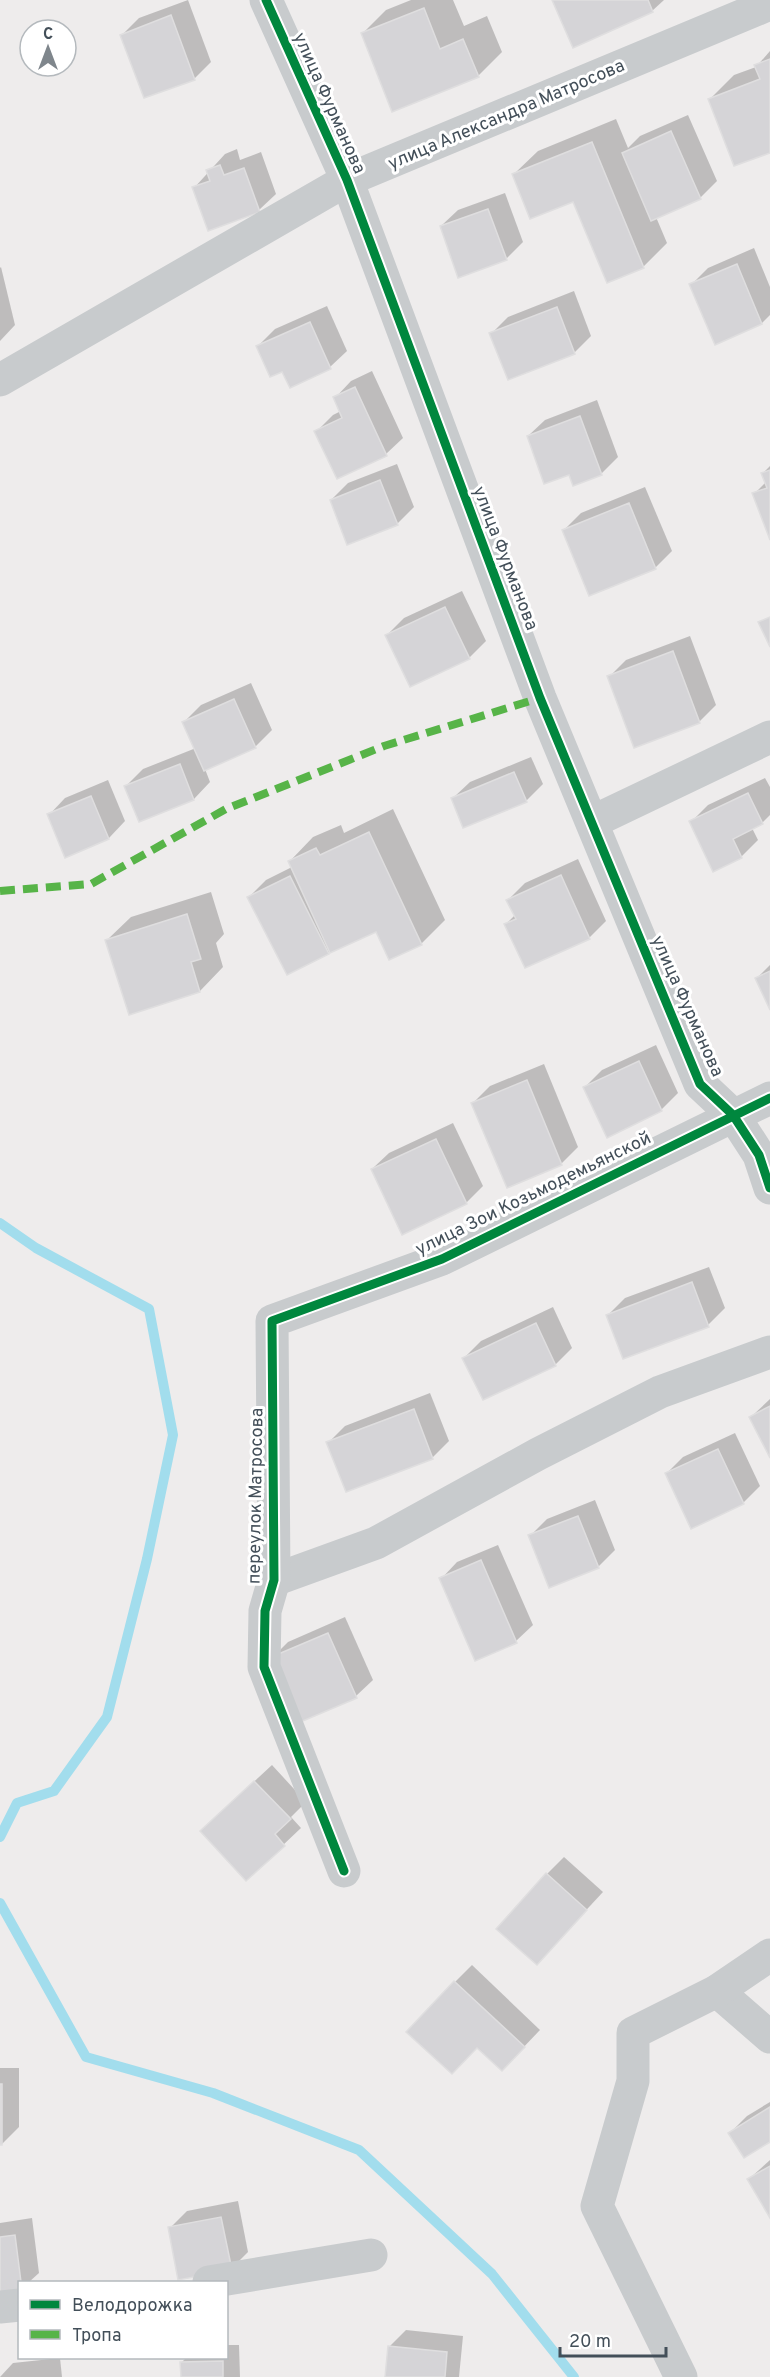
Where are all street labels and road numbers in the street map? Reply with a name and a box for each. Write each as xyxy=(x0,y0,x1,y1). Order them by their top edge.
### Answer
street label: улица Фурманова xyxy=(287,29,370,178)
street label: улица Александра Матросова xyxy=(385,55,629,176)
street label: улица Фурманова xyxy=(467,483,543,634)
street label: улица Фурманова xyxy=(645,932,728,1081)
street label: улица Зои Козьмодемьянской xyxy=(412,1127,655,1262)
street label: переулок Матросова xyxy=(243,1408,270,1584)

